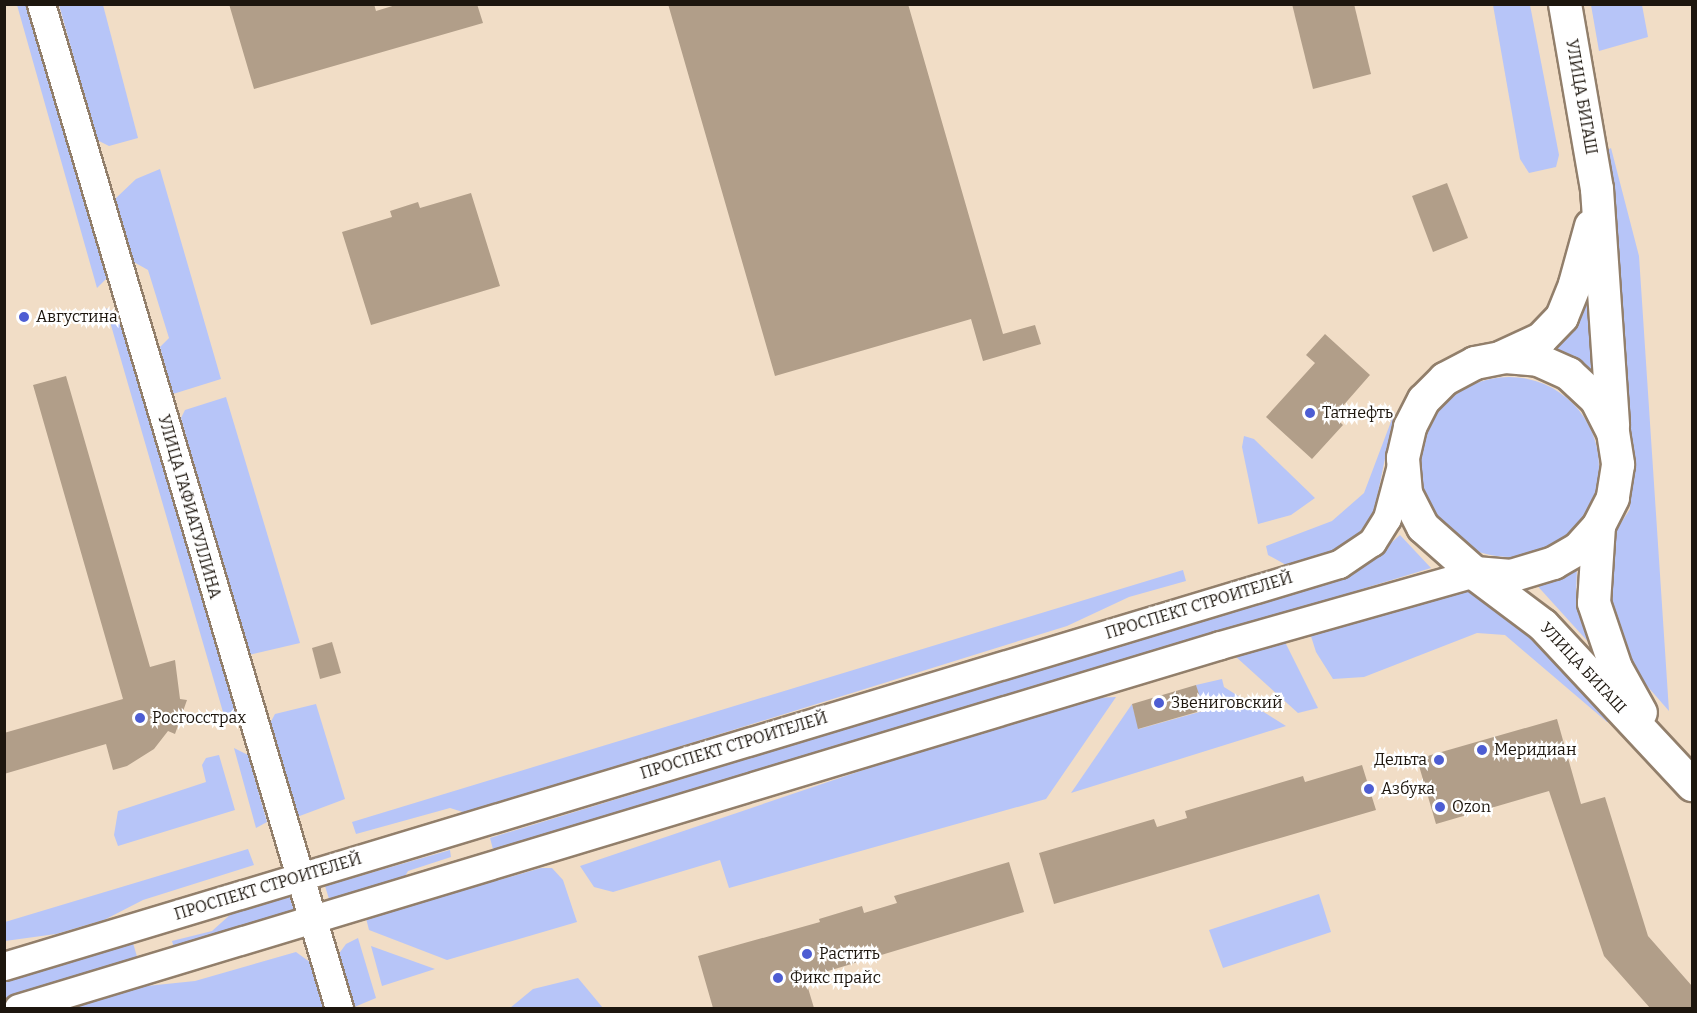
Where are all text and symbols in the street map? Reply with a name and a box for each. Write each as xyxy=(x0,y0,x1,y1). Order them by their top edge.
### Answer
street label: УЛИЦА БИГАШ xyxy=(1561,38,1601,156)
place label: Августина xyxy=(36,307,118,327)
marker: Августина xyxy=(17,310,31,324)
place label: Татнефть xyxy=(1322,403,1393,423)
marker: Татнефть xyxy=(1303,406,1317,420)
street label: УЛИЦА ГАФИАТУЛЛИНА xyxy=(153,413,225,601)
street label: ПРОСПЕКТ СТРОИТЕЛЕЙ xyxy=(1103,568,1295,644)
street label: УЛИЦА БИГАШ xyxy=(1536,619,1630,717)
place label: Звениговский xyxy=(1171,693,1283,713)
marker: Звениговский xyxy=(1152,696,1166,710)
place label: Росгосстрах xyxy=(152,708,246,728)
street label: ПРОСПЕКТ СТРОИТЕЛЕЙ xyxy=(638,708,830,784)
marker: Росгосстрах xyxy=(133,711,147,725)
place label: Меридиан xyxy=(1494,740,1576,760)
marker: Меридиан xyxy=(1475,743,1489,757)
place label: Дельта xyxy=(1374,750,1427,770)
marker: Дельта xyxy=(1432,753,1446,767)
place label: Азбука xyxy=(1381,779,1435,799)
marker: Азбука xyxy=(1362,782,1376,796)
place label: Ozon xyxy=(1452,797,1491,817)
marker: Ozon xyxy=(1433,800,1447,814)
street label: ПРОСПЕКТ СТРОИТЕЛЕЙ xyxy=(172,849,364,925)
place label: Растить xyxy=(819,944,880,964)
marker: Растить xyxy=(800,947,814,961)
place label: Фикс прайс xyxy=(790,968,881,988)
marker: Фикс прайс xyxy=(771,971,785,985)

